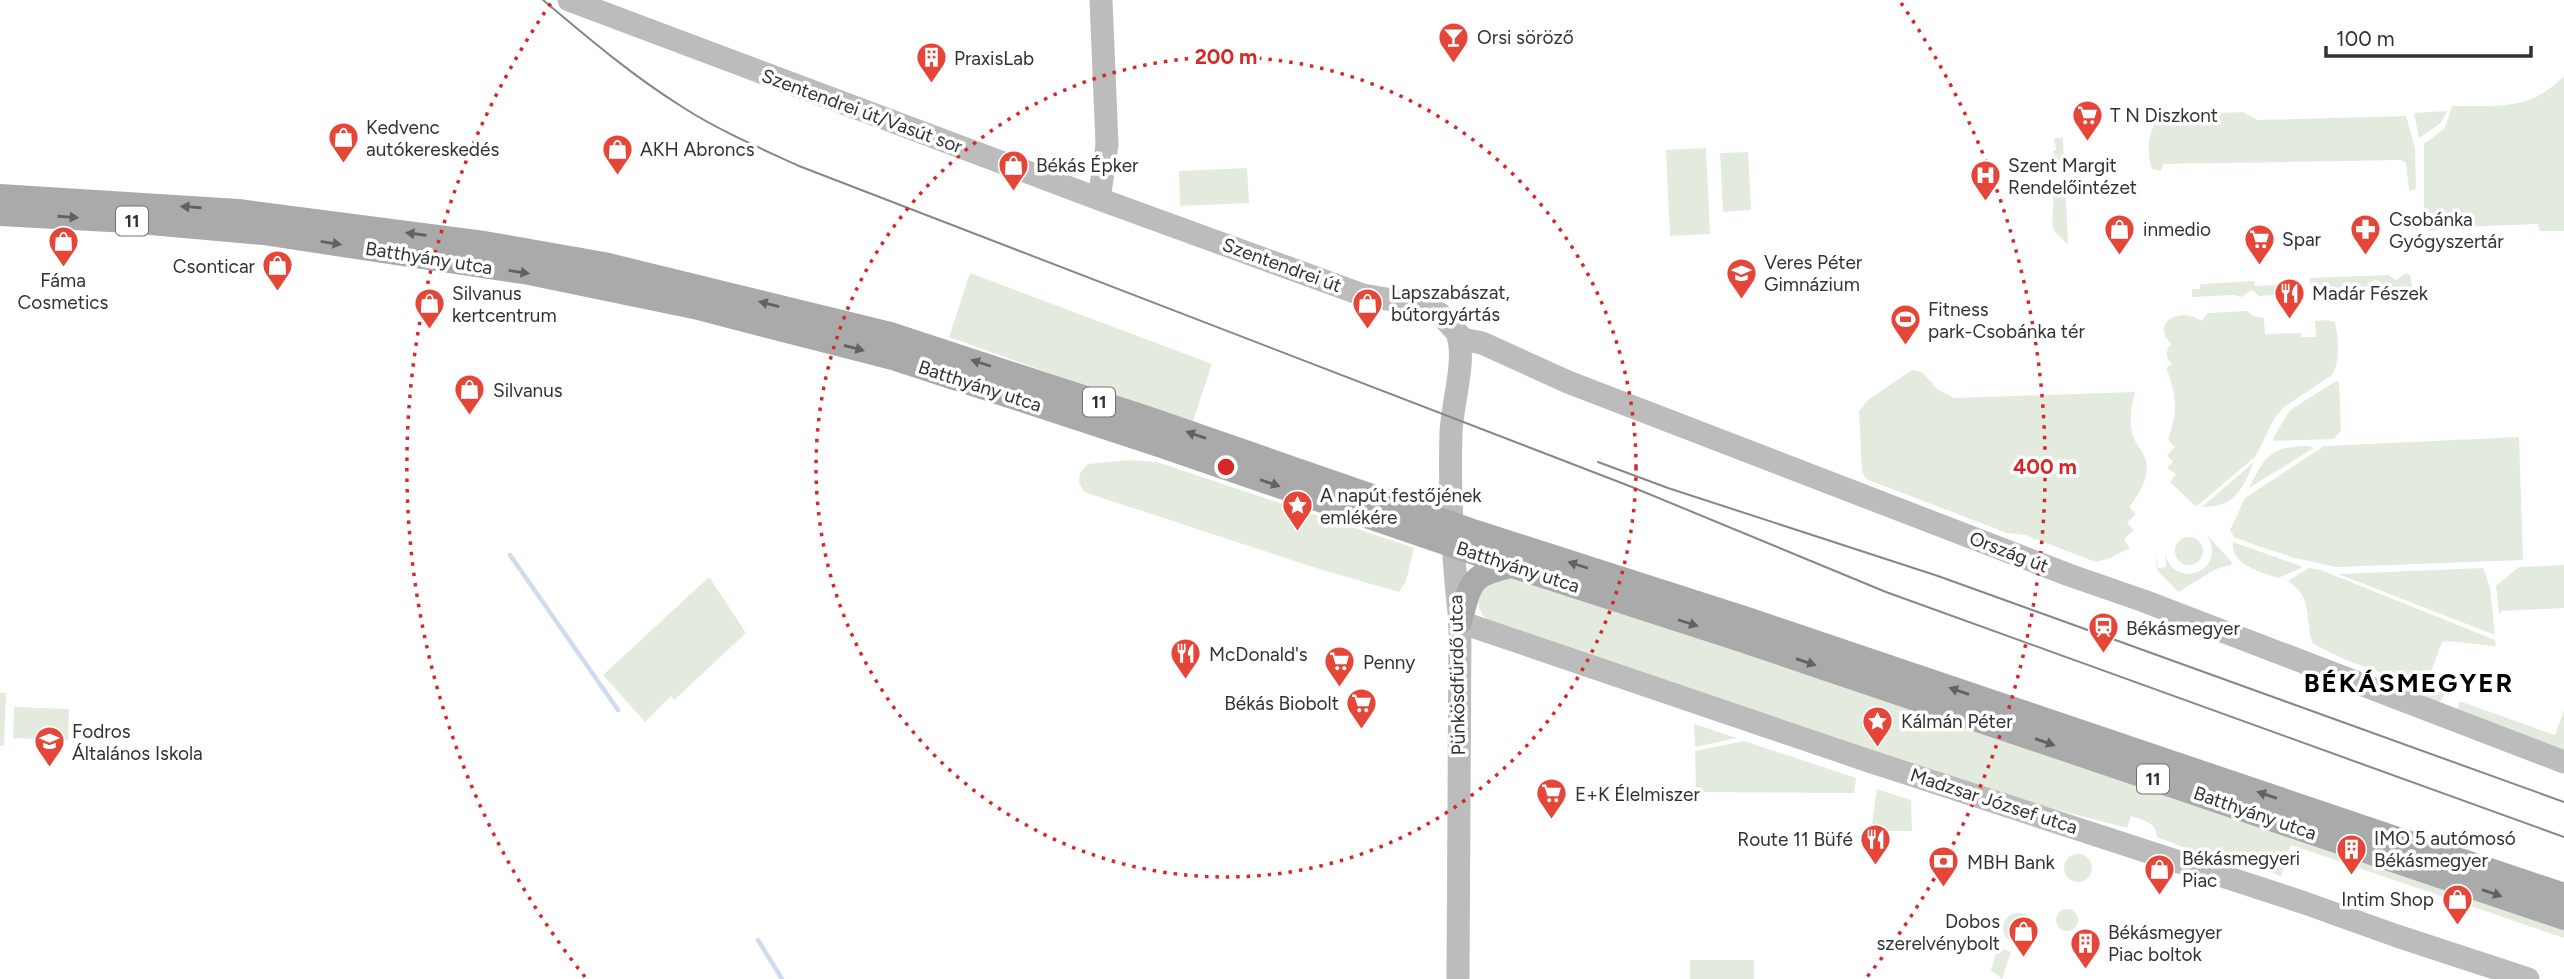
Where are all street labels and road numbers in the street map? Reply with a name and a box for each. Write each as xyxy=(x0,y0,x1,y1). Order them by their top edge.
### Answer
street label: Szentendrei út/Vasút sor xyxy=(758,64,966,158)
road number: 11 xyxy=(116,206,148,236)
street label: Szentendrei út xyxy=(1219,233,1345,297)
street label: Batthyány utca xyxy=(364,237,494,279)
street label: Batthyány utca xyxy=(915,355,1045,417)
road number: 11 xyxy=(1083,388,1115,416)
street label: Ország út xyxy=(1966,526,2052,578)
street label: Batthyány utca xyxy=(1453,536,1583,598)
street label: Pünkösdfürdő utca xyxy=(1444,594,1470,756)
street label: Madzsar József utca xyxy=(1907,763,2081,839)
road number: 11 xyxy=(2137,764,2169,794)
street label: Batthyány utca xyxy=(2191,781,2319,845)

